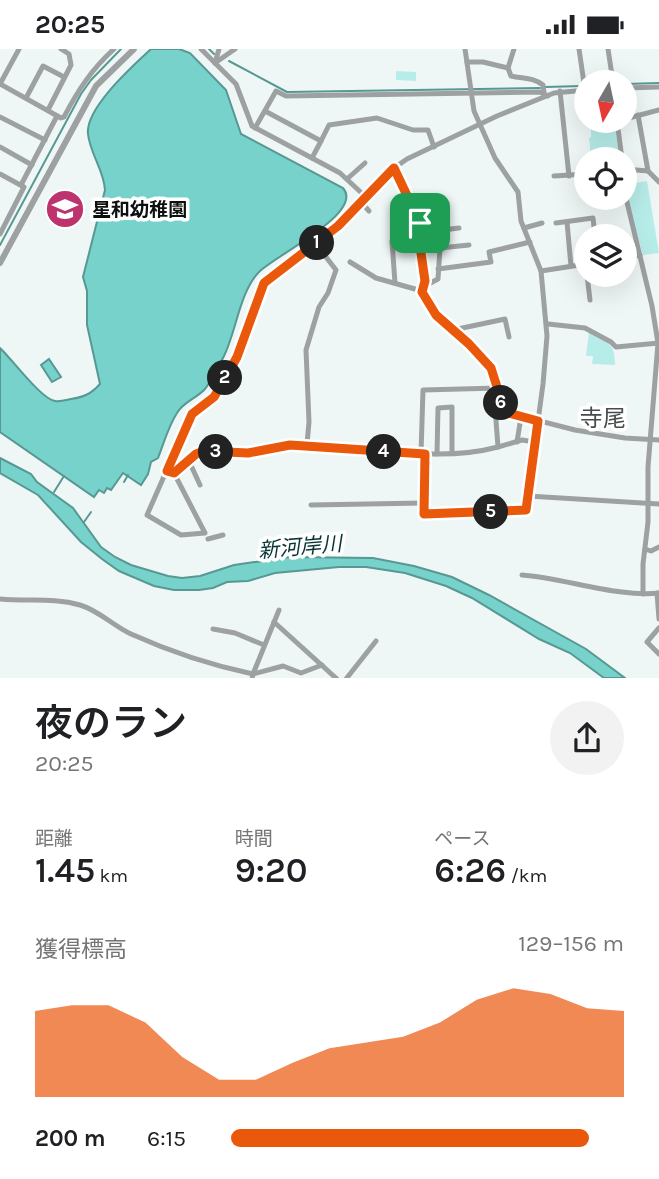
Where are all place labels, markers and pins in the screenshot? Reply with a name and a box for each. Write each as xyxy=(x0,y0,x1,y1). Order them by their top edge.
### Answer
school or university icon: 星和幼稚園 xyxy=(44,188,86,230)
pin xyxy=(390,193,450,253)
place label: 星和幼稚園 xyxy=(92,199,187,221)
pin: 1 xyxy=(300,225,334,261)
pin: 2 xyxy=(208,361,243,395)
pin: 6 xyxy=(484,385,518,421)
pin: 3 xyxy=(198,435,234,469)
pin: 4 xyxy=(366,435,402,469)
pin: 5 xyxy=(474,495,508,529)

